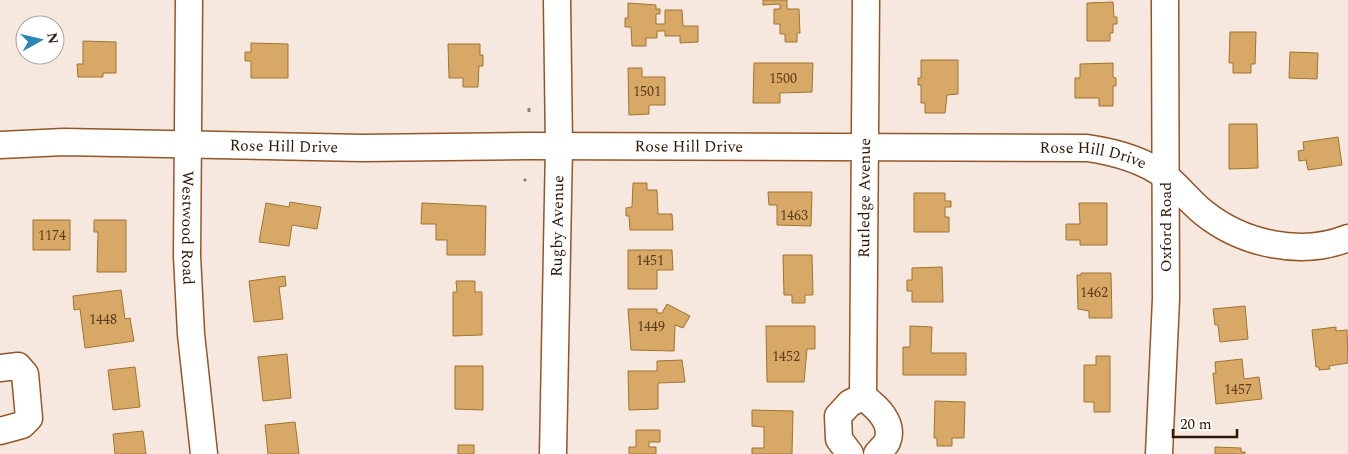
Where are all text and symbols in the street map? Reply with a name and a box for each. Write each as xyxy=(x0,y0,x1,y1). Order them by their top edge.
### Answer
north arrow xyxy=(15,15,65,65)
text: N xyxy=(41,31,64,45)
house number: 1500 xyxy=(769,68,797,89)
house number: 1501 xyxy=(633,81,661,102)
street label: Rose Hill Drive xyxy=(229,133,338,160)
street label: Rose Hill Drive xyxy=(635,134,743,159)
street label: Rose Hill Drive xyxy=(1040,136,1151,175)
street label: Rutledge Avenue xyxy=(852,138,877,258)
street label: Westwood Road xyxy=(175,171,200,286)
street label: Rugby Avenue xyxy=(544,175,570,277)
street label: Oxford Road xyxy=(1154,182,1178,272)
house number: 1463 xyxy=(780,205,808,226)
house number: 1174 xyxy=(38,225,66,246)
house number: 1451 xyxy=(636,250,664,271)
house number: 1462 xyxy=(1080,282,1108,303)
house number: 1448 xyxy=(89,309,117,330)
house number: 1449 xyxy=(637,316,665,337)
house number: 1452 xyxy=(772,346,800,367)
house number: 1457 xyxy=(1224,379,1252,400)
scale bar xyxy=(1173,406,1237,438)
text: 20 m xyxy=(1180,413,1212,436)

